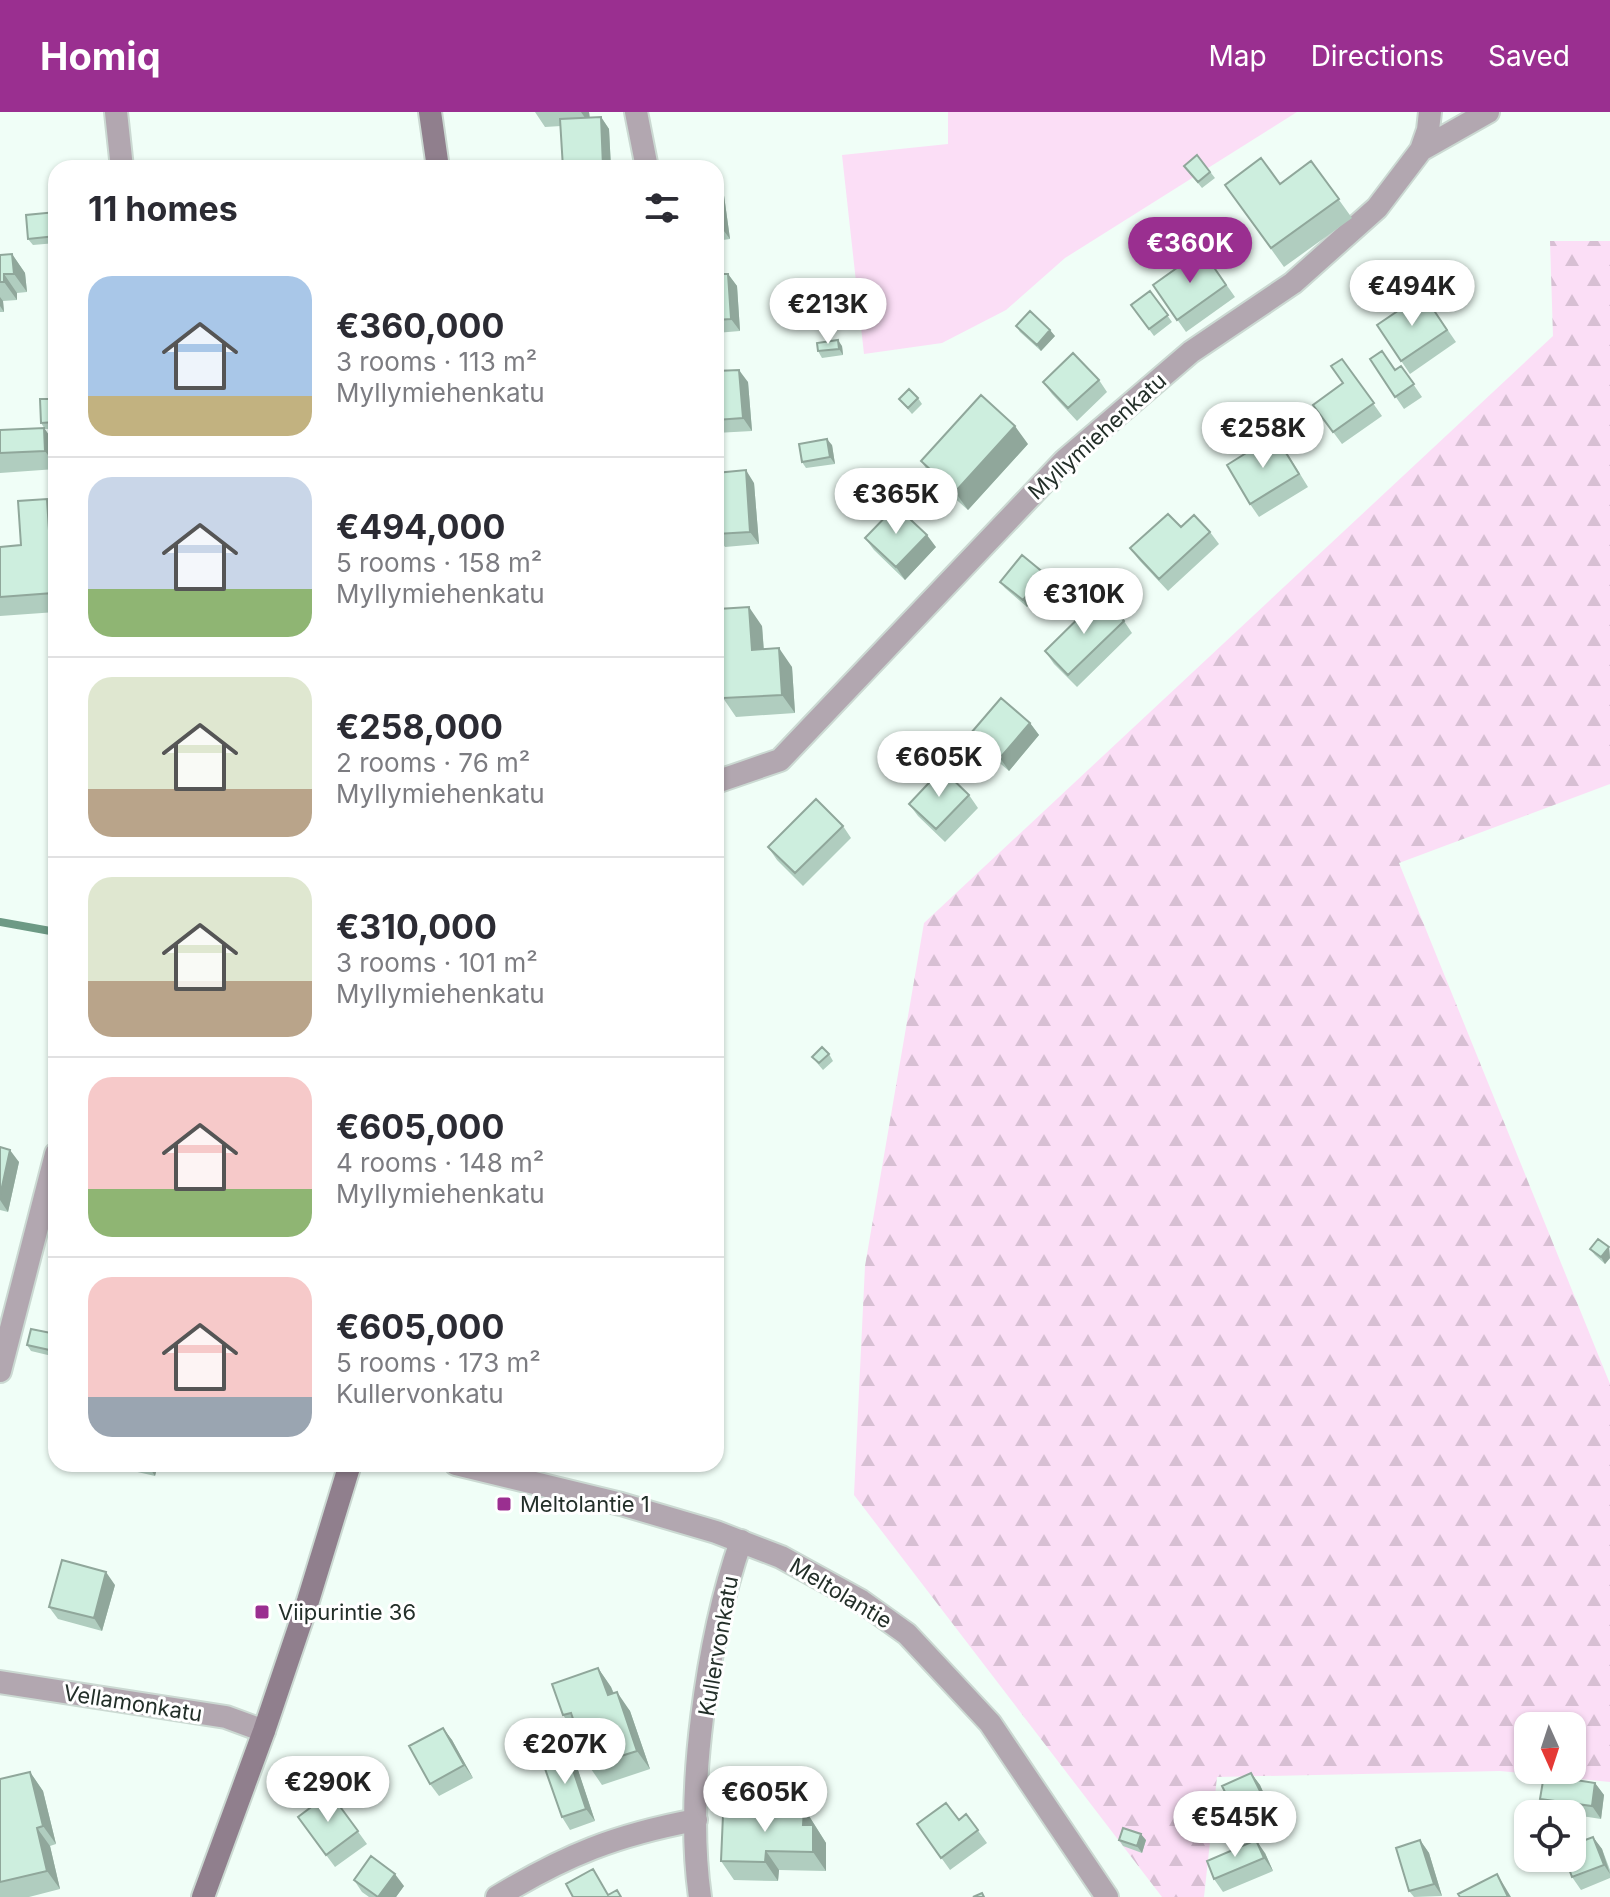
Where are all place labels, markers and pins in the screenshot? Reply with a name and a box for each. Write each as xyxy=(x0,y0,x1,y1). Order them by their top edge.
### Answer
pin: €360K xyxy=(1134,217,1246,285)
pin: €494K xyxy=(1356,260,1468,328)
pin: €213K xyxy=(772,278,884,346)
pin: €258K xyxy=(1207,402,1319,470)
pin: €365K xyxy=(840,468,952,536)
pin: €310K xyxy=(1028,568,1140,636)
pin: €605K xyxy=(883,731,995,799)
place label: Meltolantie 1 xyxy=(520,1491,650,1517)
marker: Meltolantie 1 xyxy=(495,1495,513,1513)
place label: Viipurintie 36 xyxy=(278,1599,416,1625)
marker: Viipurintie 36 xyxy=(253,1603,271,1621)
pin: €207K xyxy=(509,1718,621,1786)
pin: €290K xyxy=(272,1756,384,1824)
pin: €605K xyxy=(709,1766,821,1834)
pin: €545K xyxy=(1179,1791,1291,1859)

